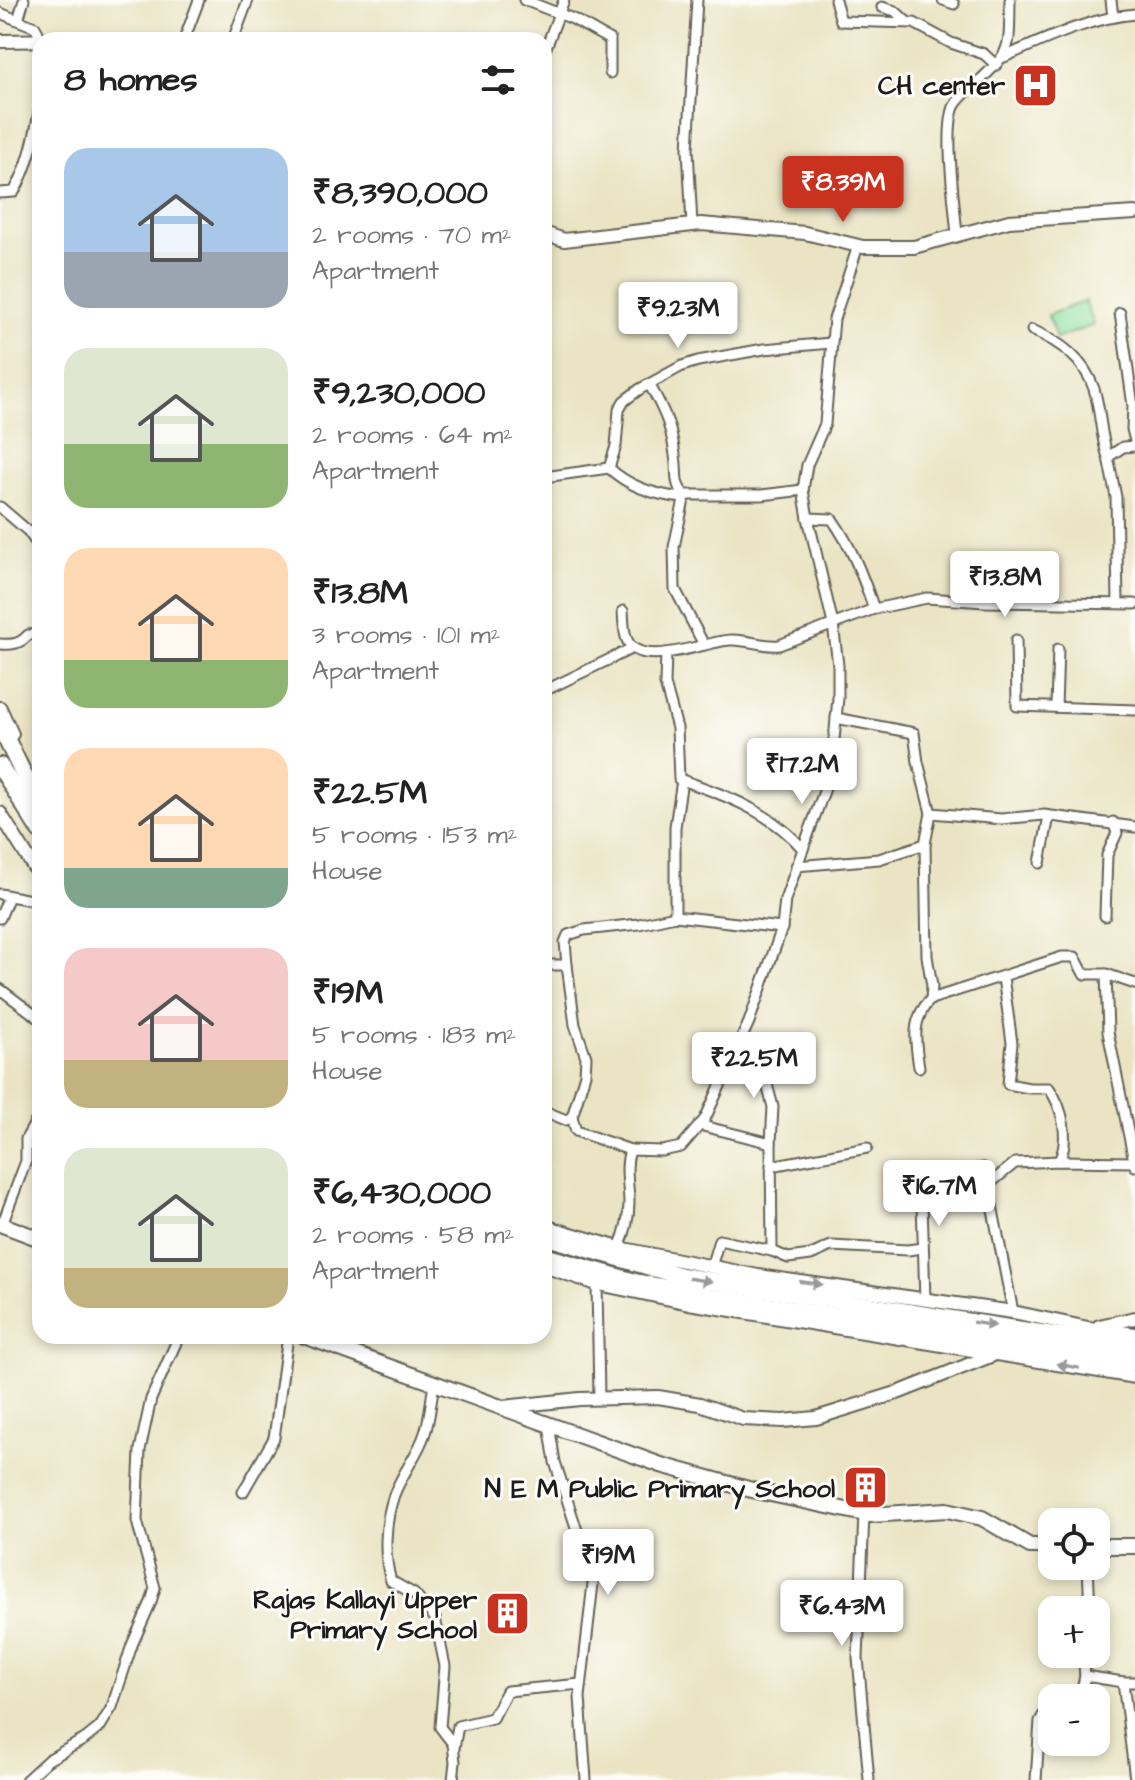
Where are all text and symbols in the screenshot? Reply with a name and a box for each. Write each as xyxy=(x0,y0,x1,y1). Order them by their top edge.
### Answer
text: 8 homes xyxy=(64,56,198,104)
icon: filters xyxy=(476,58,520,102)
hospital icon: CH center xyxy=(1012,61,1060,109)
place label: CH center xyxy=(878,68,1006,104)
pin: ₹8.39M xyxy=(778,156,908,224)
text: ₹8.39M xyxy=(801,164,885,200)
text: ₹8,390,000 xyxy=(312,169,488,217)
icon: home xyxy=(128,180,224,276)
text: 2 rooms · 70 m² xyxy=(312,217,511,253)
text: Apartment xyxy=(312,253,439,289)
pin: ₹9.23M xyxy=(613,282,743,350)
text: ₹9.23M xyxy=(637,290,719,326)
text: ₹9,230,000 xyxy=(312,369,485,417)
icon: home xyxy=(128,380,224,476)
text: 2 rooms · 64 m² xyxy=(312,417,513,453)
text: Apartment xyxy=(312,453,439,489)
pin: ₹13.8M xyxy=(940,551,1070,619)
text: ₹13.8M xyxy=(968,559,1042,595)
text: ₹13.8M xyxy=(312,569,408,617)
icon: home xyxy=(128,580,224,676)
text: 3 rooms · 101 m² xyxy=(312,617,500,653)
text: Apartment xyxy=(312,653,439,689)
pin: ₹17.2M xyxy=(737,738,867,806)
text: ₹17.2M xyxy=(765,746,839,782)
text: ₹22.5M xyxy=(312,769,427,817)
icon: home xyxy=(128,780,224,876)
text: 5 rooms · 153 m² xyxy=(312,817,518,853)
text: House xyxy=(312,853,383,889)
text: ₹19M xyxy=(312,969,383,1017)
icon: home xyxy=(128,980,224,1076)
text: 5 rooms · 183 m² xyxy=(312,1017,516,1053)
pin: ₹22.5M xyxy=(689,1032,819,1100)
text: ₹22.5M xyxy=(710,1040,798,1076)
text: House xyxy=(312,1053,383,1089)
pin: ₹16.7M xyxy=(874,1160,1004,1228)
text: ₹16.7M xyxy=(901,1168,977,1204)
text: ₹6,430,000 xyxy=(312,1169,491,1217)
icon: home xyxy=(128,1180,224,1276)
text: 2 rooms · 58 m² xyxy=(312,1217,514,1253)
text: Apartment xyxy=(312,1253,439,1289)
one-way arrow xyxy=(688,1274,713,1286)
one-way arrow xyxy=(799,1277,824,1290)
one-way arrow xyxy=(972,1318,997,1331)
one-way arrow xyxy=(1055,1359,1080,1371)
building icon: N E M Public Primary School xyxy=(842,1464,890,1512)
place label: N E M Public Primary School xyxy=(485,1471,835,1510)
map controls xyxy=(1038,1508,1110,1756)
button: locate xyxy=(1038,1508,1110,1580)
pin: ₹19M xyxy=(561,1529,655,1597)
text: ₹19M xyxy=(581,1537,635,1573)
pin: ₹6.43M xyxy=(777,1580,907,1648)
place label: Rajas Kallayi Upper Primary School xyxy=(253,1582,478,1651)
text: ₹6.43M xyxy=(798,1588,886,1624)
building icon: Rajas Kallayi Upper Primary School xyxy=(484,1590,532,1638)
button: + xyxy=(1038,1596,1110,1668)
button: − xyxy=(1038,1684,1110,1756)

